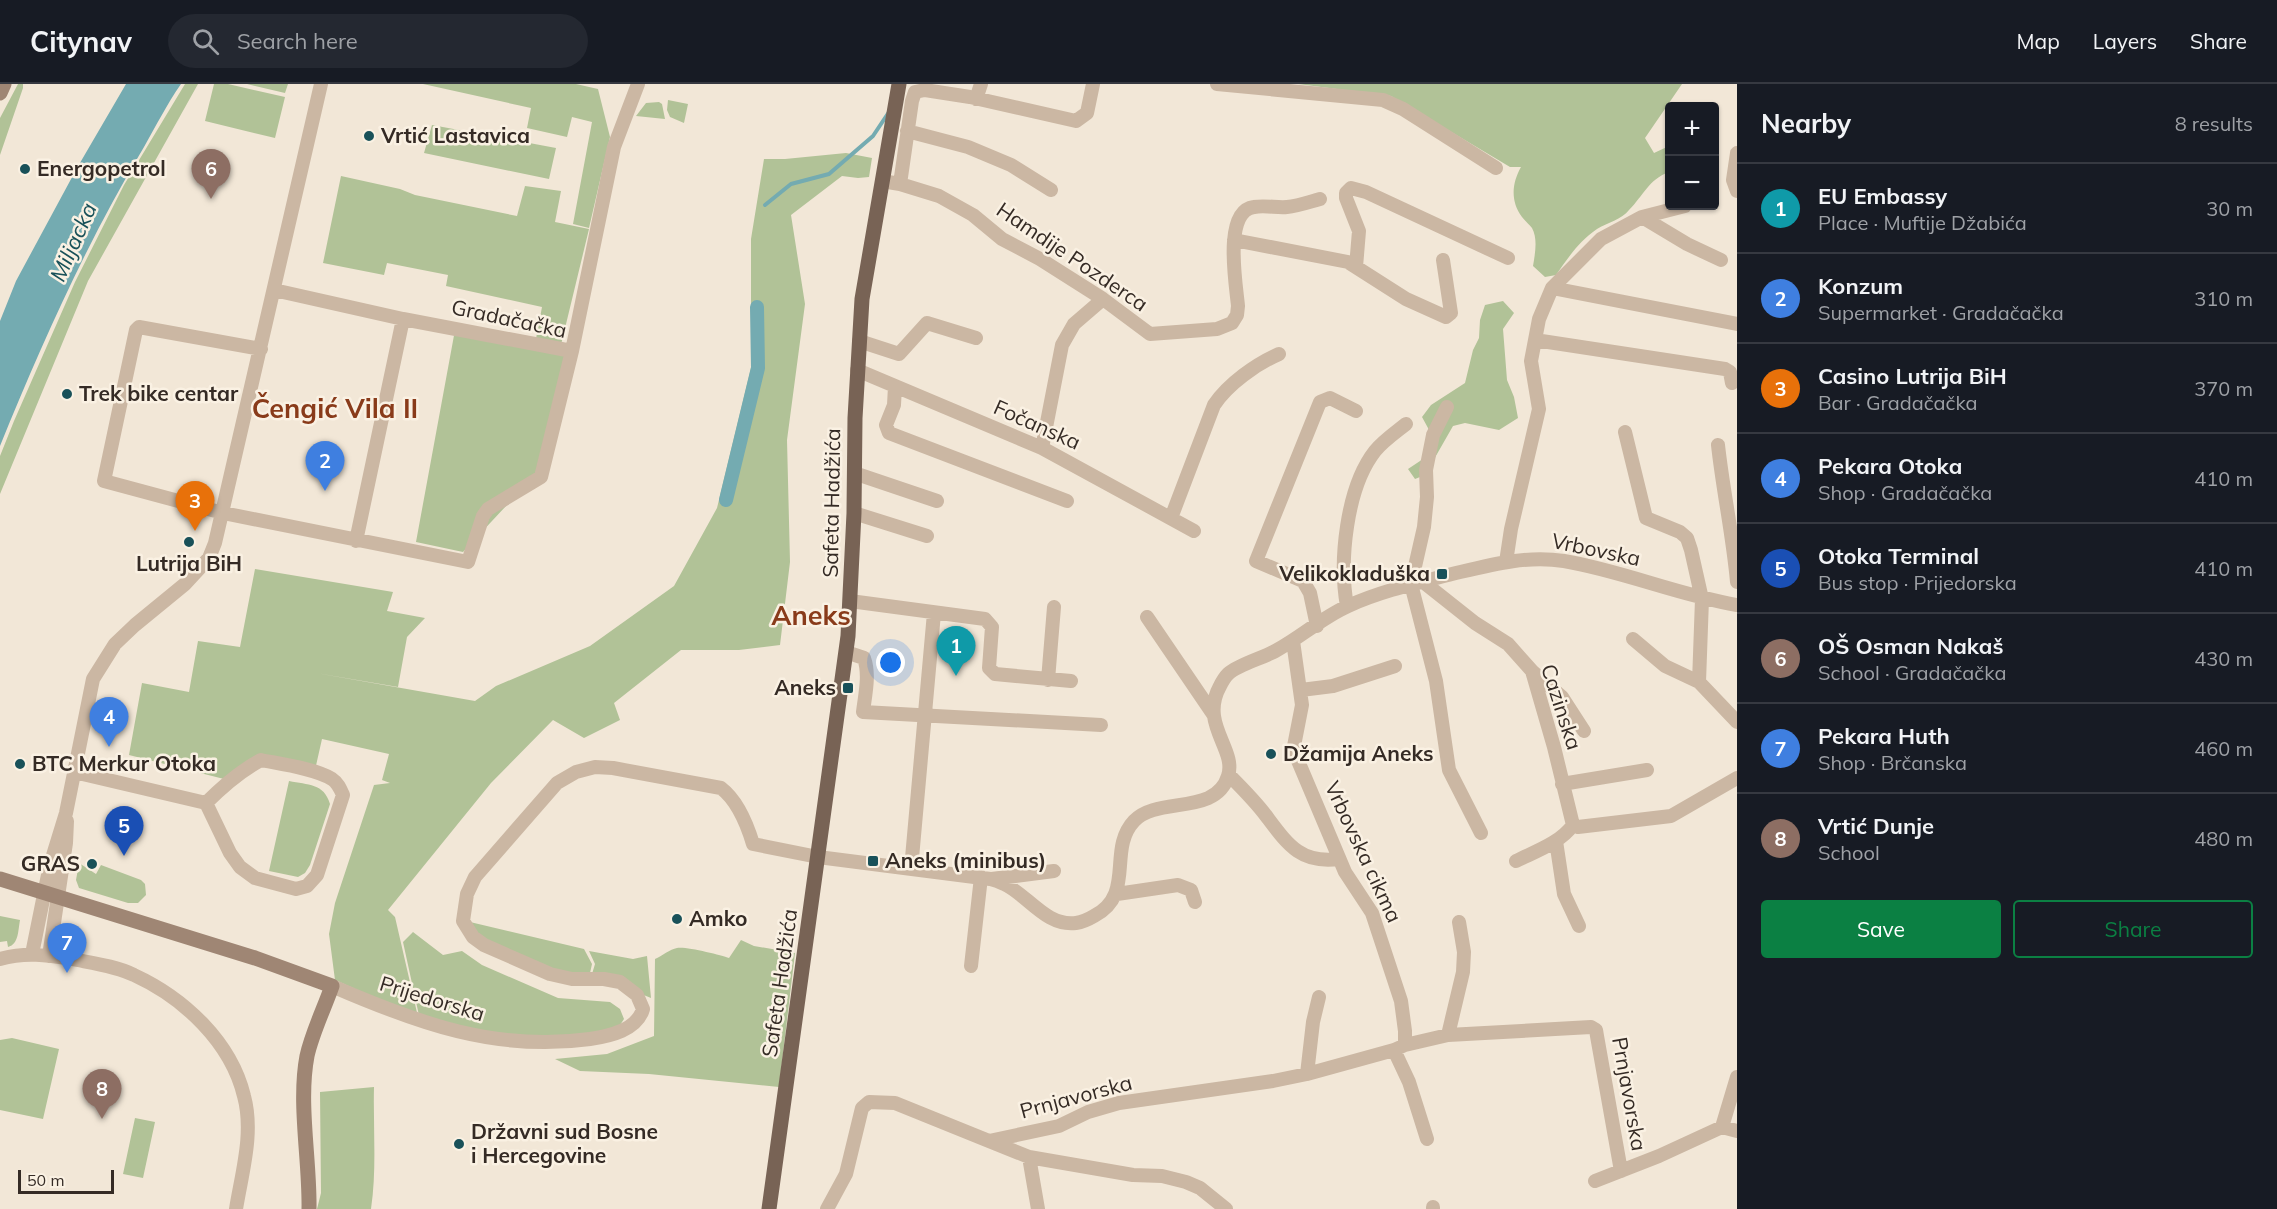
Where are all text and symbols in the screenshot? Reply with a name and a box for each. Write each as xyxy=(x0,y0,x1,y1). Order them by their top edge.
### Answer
search box xyxy=(168,14,588,68)
text: Citynav xyxy=(30,24,132,59)
icon: search xyxy=(189,25,222,58)
text: Search here xyxy=(237,27,358,55)
text: Map xyxy=(2017,28,2060,54)
text: Layers xyxy=(2093,28,2157,54)
text: Share xyxy=(2190,28,2247,54)
map controls xyxy=(1665,102,1719,210)
button: + xyxy=(1665,102,1719,156)
text: Nearby xyxy=(1761,107,1851,140)
text: 8 results xyxy=(2175,111,2253,136)
place label: Vrtić Lastavica xyxy=(380,122,530,148)
marker: Vrtić Lastavica xyxy=(362,129,376,143)
pin: 6 xyxy=(192,150,230,199)
place label: Energopetrol xyxy=(37,155,166,181)
button: − xyxy=(1665,156,1719,210)
marker: Energopetrol xyxy=(18,162,32,176)
text: EU Embassy xyxy=(1818,182,1947,210)
street label: Hamdije Pozderca xyxy=(992,196,1153,316)
text: 1 xyxy=(1775,196,1787,221)
text: 30 m xyxy=(2206,196,2253,221)
water label: Miljacka xyxy=(43,198,103,286)
text: Place · Muftije Džabića xyxy=(1818,210,2027,235)
text: Konzum xyxy=(1818,272,1903,300)
text: 2 xyxy=(1775,286,1787,311)
text: 310 m xyxy=(2194,286,2253,311)
street label: Gradačačka xyxy=(449,293,569,343)
text: Supermarket · Gradačačka xyxy=(1818,300,2064,325)
text: Casino Lutrija BiH xyxy=(1818,362,2007,390)
text: 3 xyxy=(1775,376,1787,401)
text: 370 m xyxy=(2194,376,2253,401)
place label: Trek bike centar xyxy=(79,380,239,406)
marker: Trek bike centar xyxy=(60,387,74,401)
text: Bar · Gradačačka xyxy=(1818,390,1978,415)
district label: Čengić Vila II xyxy=(252,391,418,425)
street label: Fočanska xyxy=(990,393,1085,455)
street label: Safeta Hadžića xyxy=(817,428,845,578)
pin: 2 xyxy=(306,442,344,491)
text: Pekara Otoka xyxy=(1818,452,1962,480)
text: 4 xyxy=(1775,466,1787,491)
text: 410 m xyxy=(2194,466,2253,491)
text: Shop · Gradačačka xyxy=(1818,480,1992,505)
pin: 3 xyxy=(176,482,214,531)
street label: Vrbovska xyxy=(1549,527,1643,571)
marker: Lutrija BiH xyxy=(182,535,196,549)
text: Otoka Terminal xyxy=(1818,542,1979,570)
place label: Lutrija BiH xyxy=(136,550,242,576)
text: 5 xyxy=(1775,556,1787,581)
text: 410 m xyxy=(2194,556,2253,581)
place label: Velikokladuška xyxy=(1278,560,1430,586)
marker: Velikokladuška xyxy=(1435,567,1449,581)
text: Bus stop · Prijedorska xyxy=(1818,570,2017,595)
district label: Aneks xyxy=(771,598,851,632)
pin: 1 xyxy=(936,626,976,676)
text: OŠ Osman Nakaš xyxy=(1818,632,2004,660)
text: 6 xyxy=(1775,646,1787,671)
text: 430 m xyxy=(2194,646,2253,671)
your location xyxy=(876,648,905,677)
text: School · Gradačačka xyxy=(1818,660,2006,685)
street label: Cazinska xyxy=(1536,661,1588,753)
place label: Aneks xyxy=(774,674,836,700)
marker: Aneks xyxy=(841,681,855,695)
pin: 4 xyxy=(90,698,128,747)
text: Pekara Huth xyxy=(1818,722,1950,750)
text: 7 xyxy=(1775,736,1787,761)
text: 460 m xyxy=(2194,736,2253,761)
place label: Džamija Aneks xyxy=(1283,740,1433,766)
marker: Džamija Aneks xyxy=(1264,747,1278,761)
place label: BTC Merkur Otoka xyxy=(32,750,216,776)
text: Shop · Brčanska xyxy=(1818,750,1967,775)
marker: BTC Merkur Otoka xyxy=(13,757,27,771)
street label: Vrbovska cikma xyxy=(1320,777,1408,926)
pin: 5 xyxy=(104,806,144,856)
text: Vrtić Dunje xyxy=(1818,812,1934,840)
text: 8 xyxy=(1775,826,1787,851)
text: 480 m xyxy=(2194,826,2253,851)
text: School xyxy=(1818,840,1880,865)
place label: Aneks (minibus) xyxy=(885,847,1046,873)
place label: GRAS xyxy=(21,850,80,876)
marker: Aneks (minibus) xyxy=(866,854,880,868)
marker: GRAS xyxy=(85,857,99,871)
button: Save xyxy=(1761,900,2001,958)
button: Share xyxy=(2013,900,2253,958)
place label: Amko xyxy=(689,905,747,931)
street label: Safeta Hadžića xyxy=(756,907,802,1059)
marker: Amko xyxy=(670,912,684,926)
pin: 7 xyxy=(48,924,86,973)
street label: Prijedorska xyxy=(377,970,488,1026)
street label: Prnjavorska xyxy=(1607,1035,1653,1153)
street label: Prnjavorska xyxy=(1017,1069,1135,1123)
pin: 8 xyxy=(82,1070,122,1119)
place label: Državni sud Bosne i Hercegovine xyxy=(471,1118,658,1168)
marker: Državni sud Bosne i Hercegovine xyxy=(452,1137,466,1151)
scale bar xyxy=(18,1167,114,1194)
text: 50 m xyxy=(27,1170,64,1190)

